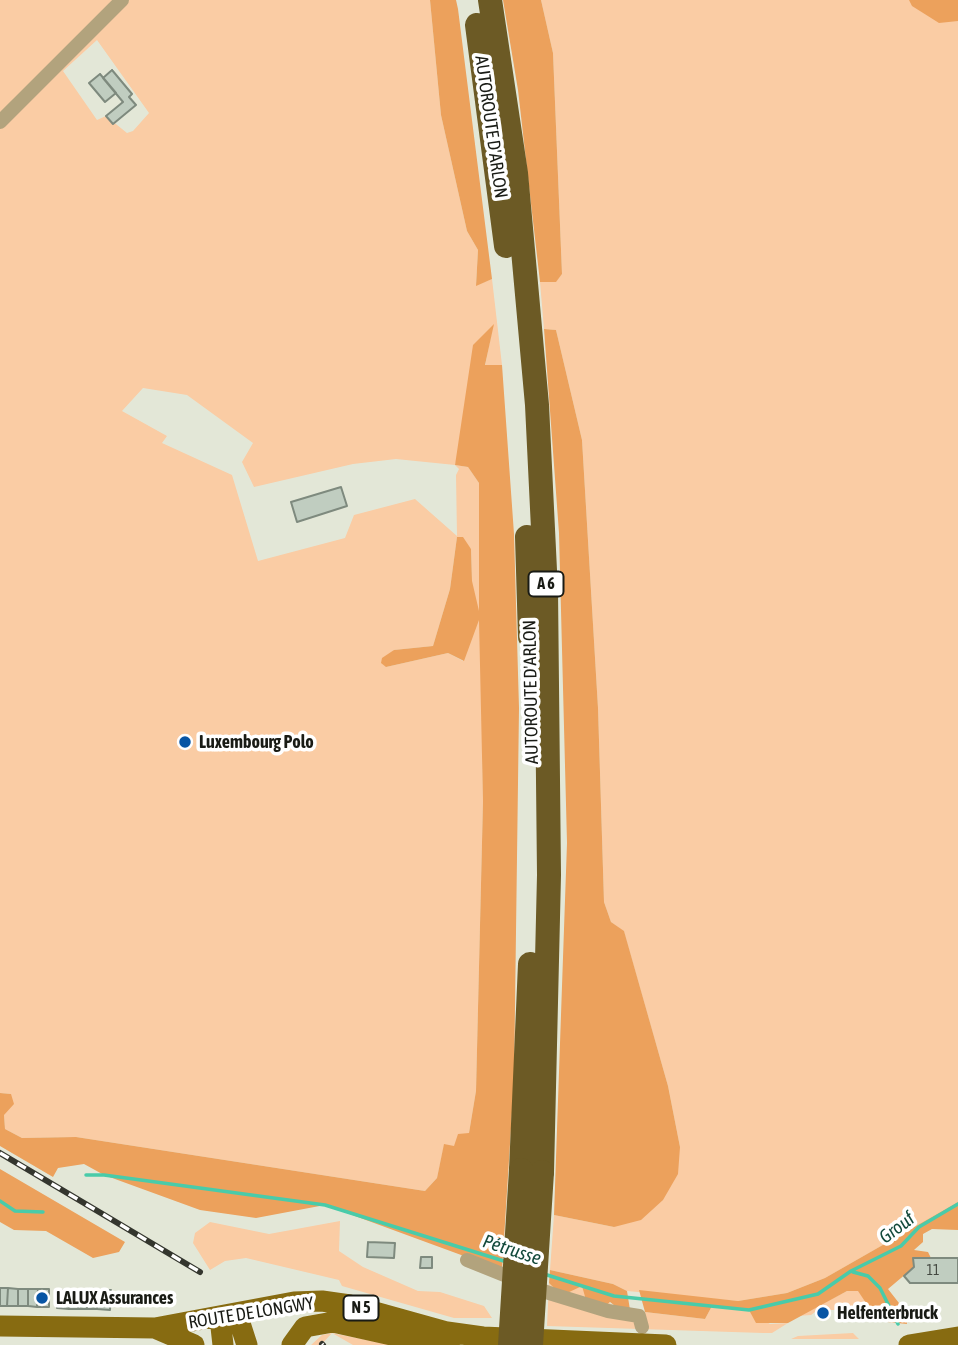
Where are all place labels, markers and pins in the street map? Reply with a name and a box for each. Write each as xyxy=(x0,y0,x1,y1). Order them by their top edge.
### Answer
place label: Luxembourg Polo xyxy=(199,731,314,753)
marker: Luxembourg Polo xyxy=(177,734,193,750)
place label: LALUX Assurances xyxy=(56,1287,173,1309)
marker: LALUX Assurances xyxy=(34,1290,50,1306)
place label: Helfenterbruck xyxy=(837,1302,938,1324)
marker: Helfenterbruck xyxy=(815,1305,831,1321)

